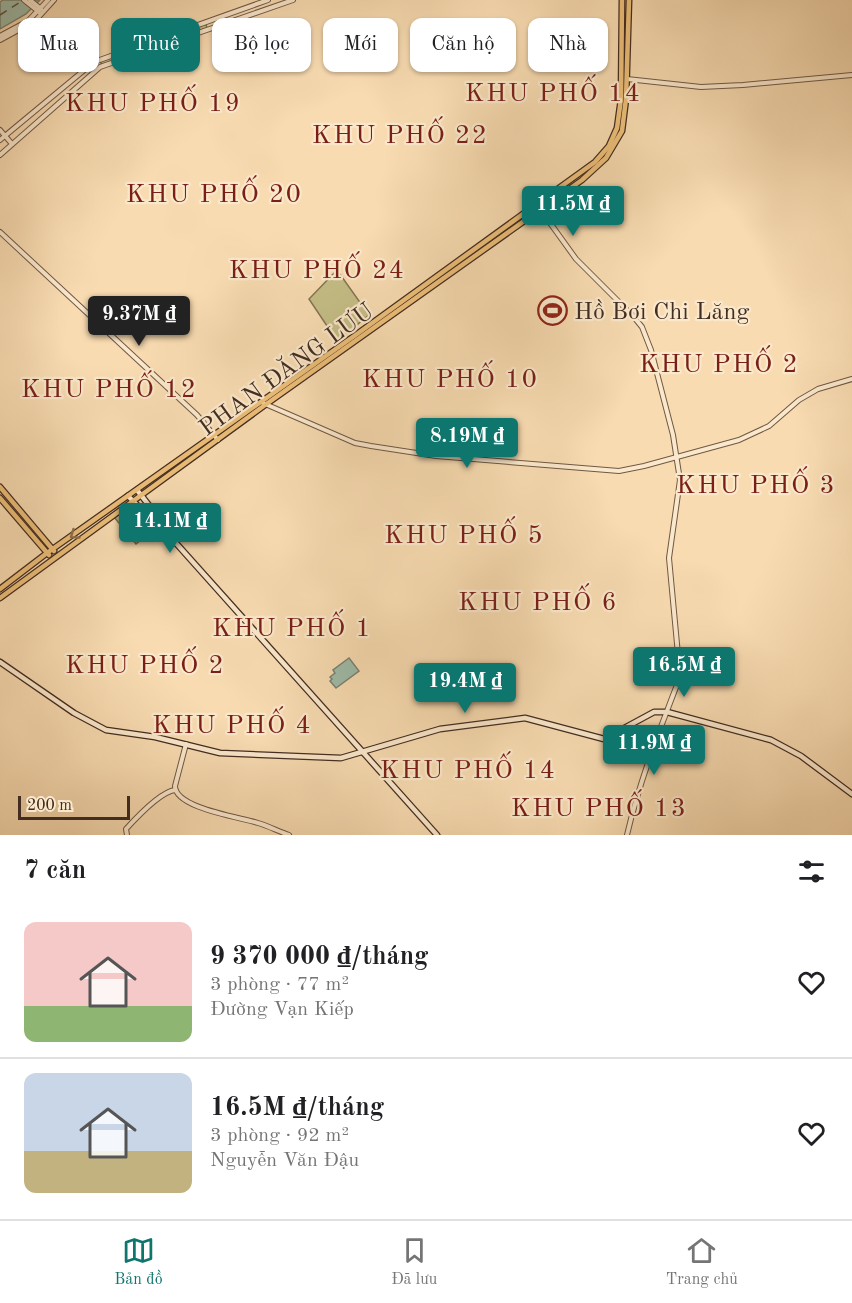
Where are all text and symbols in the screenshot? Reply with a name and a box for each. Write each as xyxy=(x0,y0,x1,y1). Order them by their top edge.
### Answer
chip: Mua xyxy=(18,18,99,72)
chip: Thuê xyxy=(111,18,200,72)
chip: Bộ lọc xyxy=(212,18,311,72)
chip: Mới xyxy=(323,18,398,72)
chip: Căn hộ xyxy=(410,18,516,72)
chip: Nhà xyxy=(528,18,608,72)
district label: KHU PHỐ 14 xyxy=(465,74,641,107)
district label: KHU PHỐ 19 xyxy=(65,84,241,117)
district label: KHU PHỐ 22 xyxy=(312,116,488,149)
district label: KHU PHỐ 20 xyxy=(126,175,302,208)
pin: 11.5M ₫ xyxy=(518,186,628,237)
text: 11.5M ₫ xyxy=(536,195,610,215)
district label: KHU PHỐ 24 xyxy=(229,251,405,284)
sports icon: Hồ Bơi Chi Lăng xyxy=(537,295,569,327)
pin: 9.37M ₫ xyxy=(84,296,194,347)
street label: PHAN ĐĂNG LƯU xyxy=(193,296,379,442)
place label: Hồ Bơi Chi Lăng xyxy=(574,299,749,325)
text: 9.37M ₫ xyxy=(102,305,176,325)
district label: KHU PHỐ 2 xyxy=(639,345,799,378)
district label: KHU PHỐ 10 xyxy=(362,360,538,393)
district label: KHU PHỐ 12 xyxy=(21,370,197,403)
pin: 8.19M ₫ xyxy=(412,418,522,469)
text: 8.19M ₫ xyxy=(430,427,504,447)
district label: KHU PHỐ 3 xyxy=(676,466,836,499)
pin: 14.1M ₫ xyxy=(115,503,225,554)
text: 14.1M ₫ xyxy=(133,512,207,532)
district label: KHU PHỐ 5 xyxy=(384,516,544,549)
one-way arrow xyxy=(69,528,80,539)
district label: KHU PHỐ 6 xyxy=(458,583,618,616)
district label: KHU PHỐ 1 xyxy=(212,609,372,642)
district label: KHU PHỐ 2 xyxy=(65,646,225,679)
pin: 16.5M ₫ xyxy=(629,647,739,698)
text: 16.5M ₫ xyxy=(647,656,721,676)
pin: 19.4M ₫ xyxy=(410,663,520,714)
text: 19.4M ₫ xyxy=(428,672,502,692)
district label: KHU PHỐ 4 xyxy=(152,706,312,739)
pin: 11.9M ₫ xyxy=(599,725,709,776)
text: 11.9M ₫ xyxy=(617,734,691,754)
district label: KHU PHỐ 14 xyxy=(380,751,556,784)
district label: KHU PHỐ 13 xyxy=(511,789,687,822)
scale bar xyxy=(18,793,130,820)
text: 200 m xyxy=(27,798,72,814)
icon: filters xyxy=(795,855,828,888)
text: 7 căn xyxy=(24,858,86,884)
text: 9 370 000 ₫/tháng xyxy=(210,944,429,970)
icon: home xyxy=(72,946,144,1018)
icon: heart xyxy=(795,966,828,999)
text: 3 phòng · 77 m² xyxy=(210,975,349,995)
text: Đường Vạn Kiếp xyxy=(210,1000,354,1020)
text: 16.5M ₫/tháng xyxy=(210,1095,384,1121)
icon: home xyxy=(72,1097,144,1169)
icon: heart xyxy=(795,1117,828,1150)
text: 3 phòng · 92 m² xyxy=(210,1126,349,1146)
text: Nguyễn Văn Đậu xyxy=(210,1151,359,1171)
tab: Bản đồ xyxy=(114,1234,163,1290)
tab: Đã lưu xyxy=(391,1234,437,1290)
tab: Trang chủ xyxy=(666,1234,738,1290)

